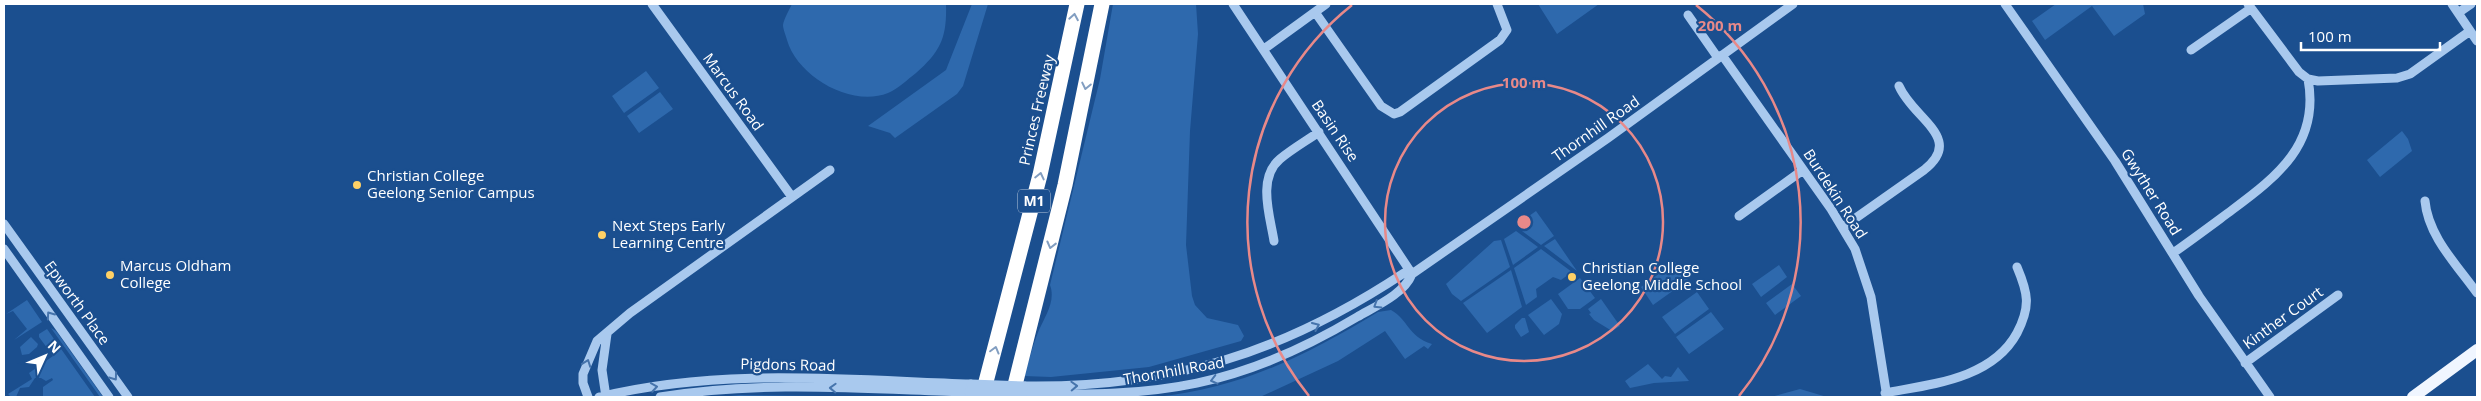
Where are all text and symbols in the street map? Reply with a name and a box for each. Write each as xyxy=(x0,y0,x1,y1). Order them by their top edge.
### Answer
one-way arrow xyxy=(1069,13,1079,21)
text: 200 m xyxy=(1698,15,1742,35)
scale bar xyxy=(2301,20,2440,52)
text: 100 m xyxy=(2308,26,2352,46)
street label: Marcus Road xyxy=(699,49,769,134)
street label: Princes Freeway xyxy=(1014,52,1059,167)
text: 100 m xyxy=(1502,72,1546,92)
one-way arrow xyxy=(1082,82,1092,90)
street label: Thornhill Road xyxy=(1548,91,1643,166)
street label: Basin Rise xyxy=(1308,96,1364,165)
street label: Gwyther Road xyxy=(2117,144,2187,239)
street label: Burdekin Road xyxy=(1799,145,1872,242)
place label: Christian College Geelong Senior Campus xyxy=(367,165,535,202)
one-way arrow xyxy=(1034,171,1045,180)
marker: Christian College Geelong Senior Campus xyxy=(351,179,363,191)
road number: M1 xyxy=(1018,190,1050,212)
centre of rings xyxy=(1515,213,1533,231)
place label: Next Steps Early Learning Centre xyxy=(612,215,726,252)
marker: Next Steps Early Learning Centre xyxy=(596,229,608,241)
one-way arrow xyxy=(1046,240,1057,249)
place label: Marcus Oldham College xyxy=(120,255,231,292)
street label: Epworth Place xyxy=(40,256,115,349)
place label: Christian College Geelong Middle School xyxy=(1582,257,1742,294)
marker: Marcus Oldham College xyxy=(104,269,116,281)
marker: Christian College Geelong Middle School xyxy=(1566,271,1578,283)
street label: Kinther Court xyxy=(2238,281,2326,353)
one-way arrow xyxy=(1373,299,1383,308)
one-way arrow xyxy=(47,311,56,321)
one-way arrow xyxy=(1310,322,1319,332)
north arrow xyxy=(20,331,70,381)
text: N xyxy=(44,336,66,357)
one-way arrow xyxy=(989,346,1000,355)
street label: Thornhill Road xyxy=(1122,351,1226,389)
street label: Pigdons Road xyxy=(740,353,836,375)
one-way arrow xyxy=(581,359,591,367)
one-way arrow xyxy=(108,371,116,380)
one-way arrow xyxy=(1210,374,1219,385)
one-way arrow xyxy=(1070,380,1078,391)
one-way arrow xyxy=(649,382,658,392)
one-way arrow xyxy=(829,383,836,393)

